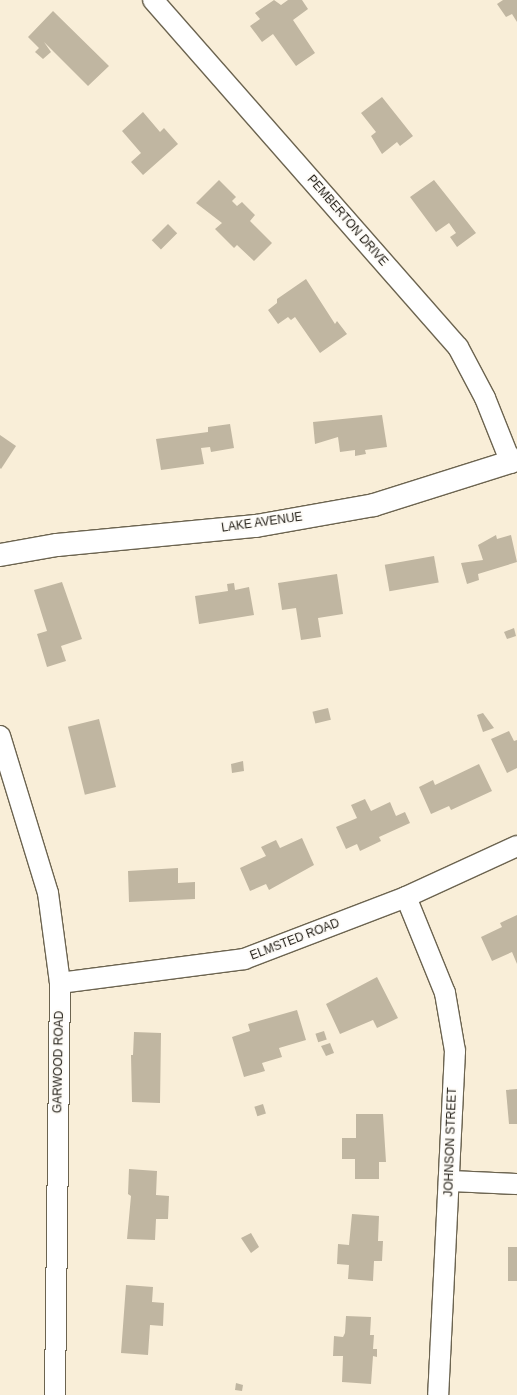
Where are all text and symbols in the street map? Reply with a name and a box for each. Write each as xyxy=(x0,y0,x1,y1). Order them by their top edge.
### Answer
street label: PEMBERTON DRIVE xyxy=(304,173,390,269)
street label: LAKE AVENUE xyxy=(220,510,304,536)
street label: ELMSTED ROAD xyxy=(248,916,342,964)
street label: GARWOOD ROAD xyxy=(51,1011,67,1113)
street label: JOHNSON STREET xyxy=(442,1087,460,1197)

